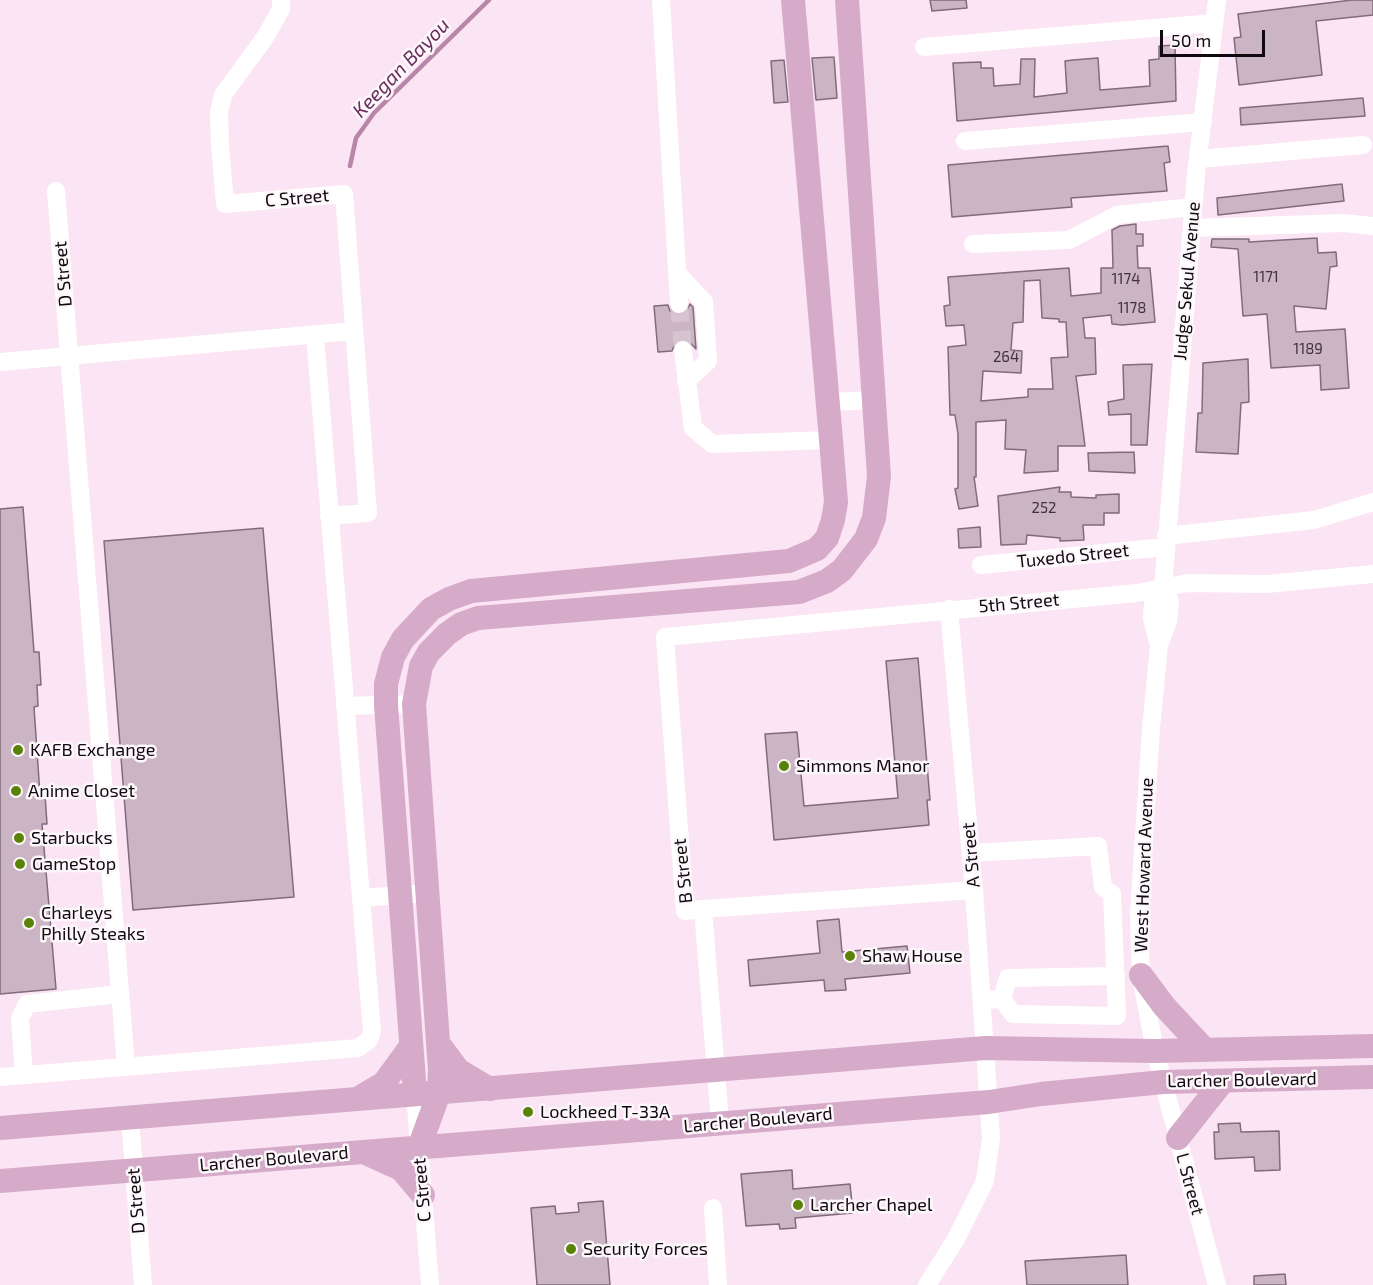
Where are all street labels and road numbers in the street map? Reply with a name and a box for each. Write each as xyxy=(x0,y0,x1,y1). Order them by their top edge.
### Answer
street label: C Street xyxy=(264,184,330,212)
street label: Judge Sekul Avenue xyxy=(1169,201,1205,361)
street label: D Street xyxy=(49,240,77,308)
street label: Tuxedo Street xyxy=(1016,539,1130,573)
street label: 5th Street xyxy=(978,589,1060,617)
street label: West Howard Avenue xyxy=(1130,777,1158,953)
street label: A Street xyxy=(957,822,985,888)
street label: B Street xyxy=(669,837,697,905)
street label: Larcher Boulevard xyxy=(1167,1068,1317,1092)
street label: Larcher Boulevard xyxy=(683,1103,833,1137)
street label: Larcher Boulevard xyxy=(199,1142,349,1176)
street label: L Street xyxy=(1171,1151,1209,1217)
street label: C Street xyxy=(408,1157,436,1223)
street label: D Street xyxy=(122,1167,150,1235)

